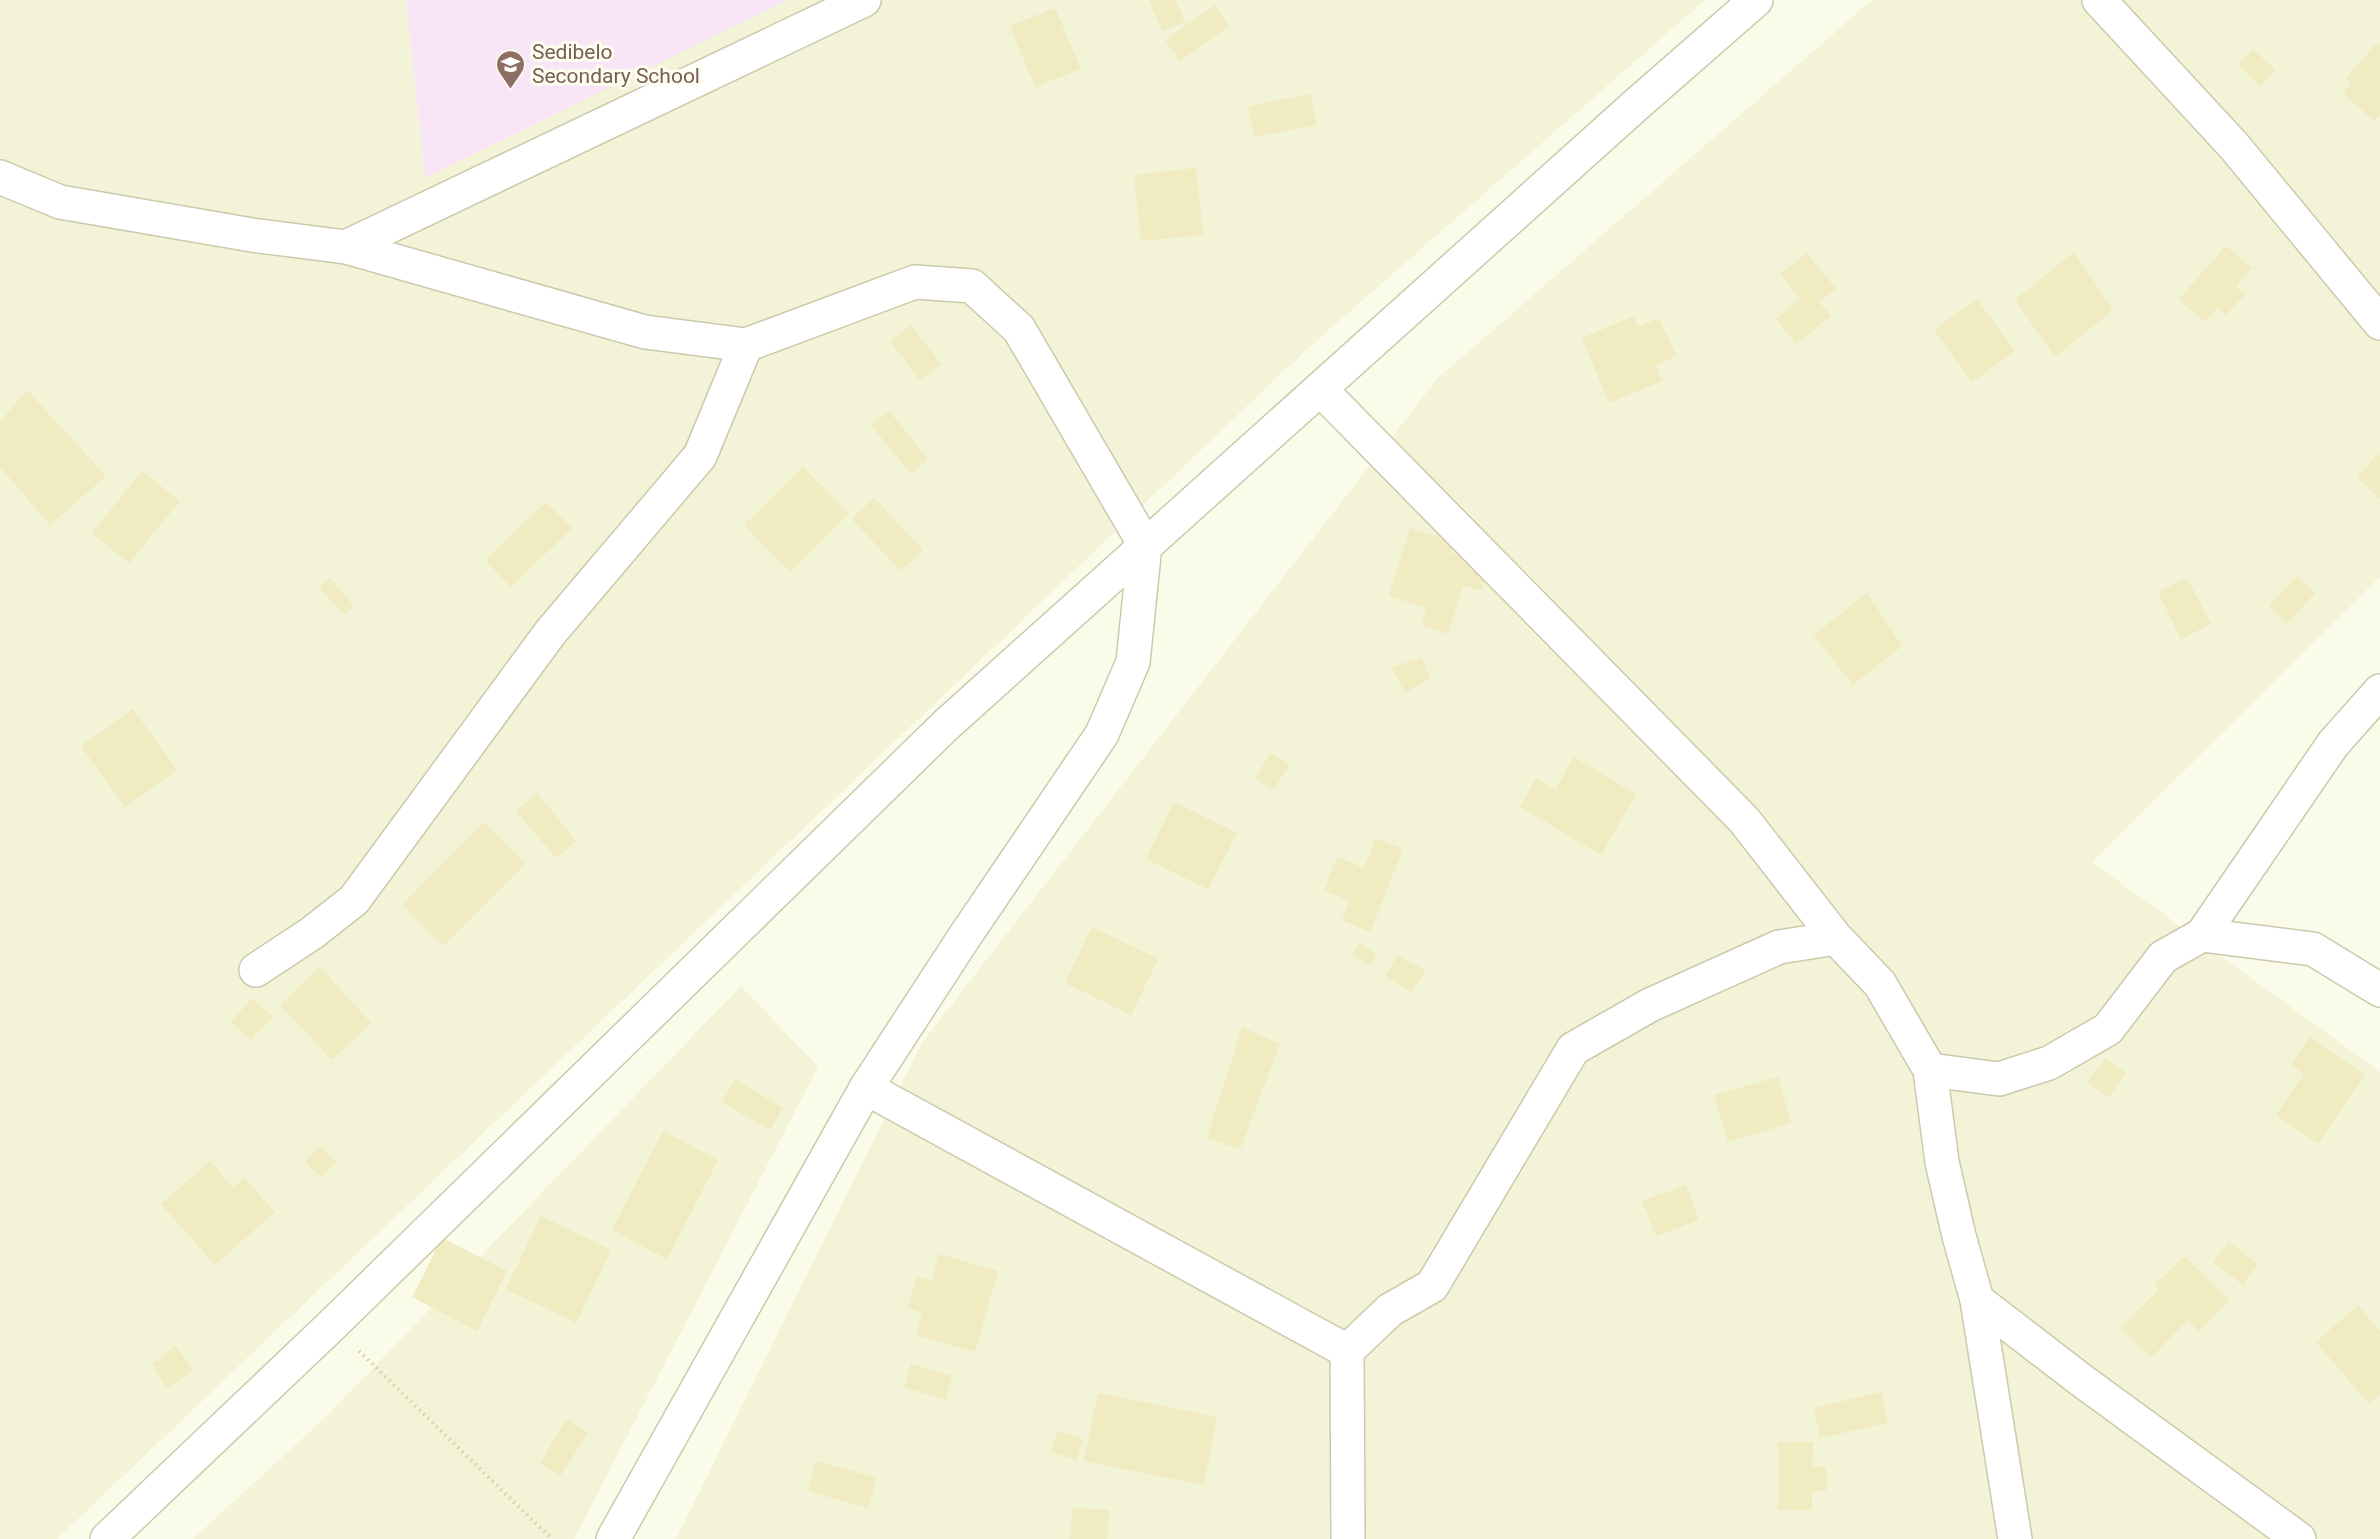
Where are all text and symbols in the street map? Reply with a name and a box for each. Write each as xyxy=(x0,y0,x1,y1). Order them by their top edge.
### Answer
place label: Sedibelo Secondary School xyxy=(532,40,700,88)
school or university icon: Sedibelo Secondary School xyxy=(495,48,527,90)

